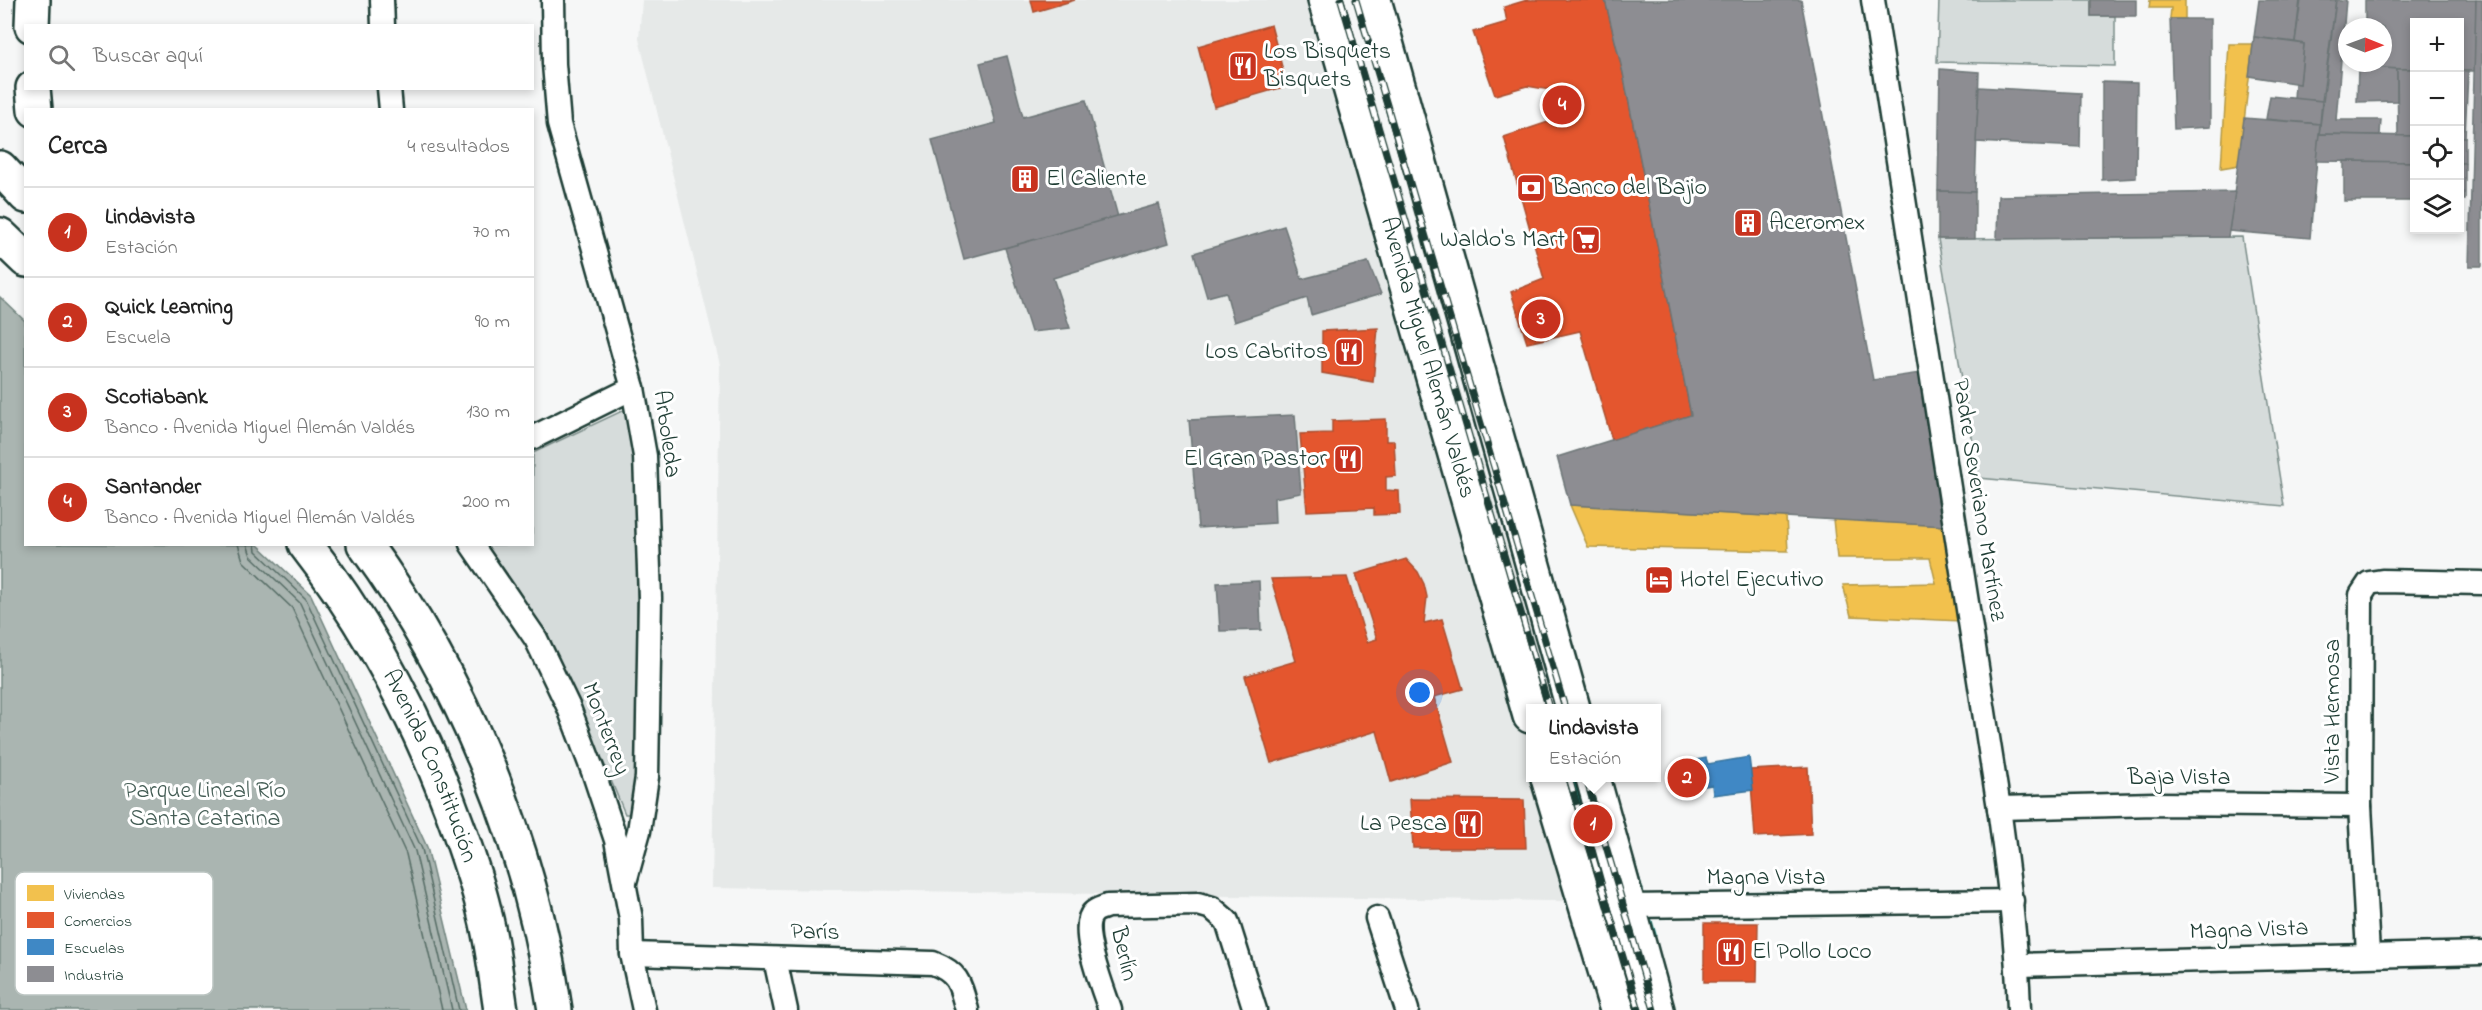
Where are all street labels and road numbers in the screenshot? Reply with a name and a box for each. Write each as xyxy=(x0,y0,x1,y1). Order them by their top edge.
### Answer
street label: Avenida Miguel Alemán Valdés xyxy=(1370,213,1484,503)
street label: Padre Severiano Martínez xyxy=(1942,376,2015,625)
street label: Arboleda xyxy=(643,388,689,480)
street label: Vista Hermosa xyxy=(2316,639,2351,784)
street label: Avenida Constitución xyxy=(373,663,486,867)
street label: Monterrey xyxy=(570,678,639,781)
street label: Baja Vista xyxy=(2127,761,2230,796)
street label: Magna Vista xyxy=(1706,861,1826,896)
street label: Magna Vista xyxy=(2189,911,2309,951)
street label: París xyxy=(790,915,840,951)
street label: Berlín xyxy=(1100,923,1146,985)

